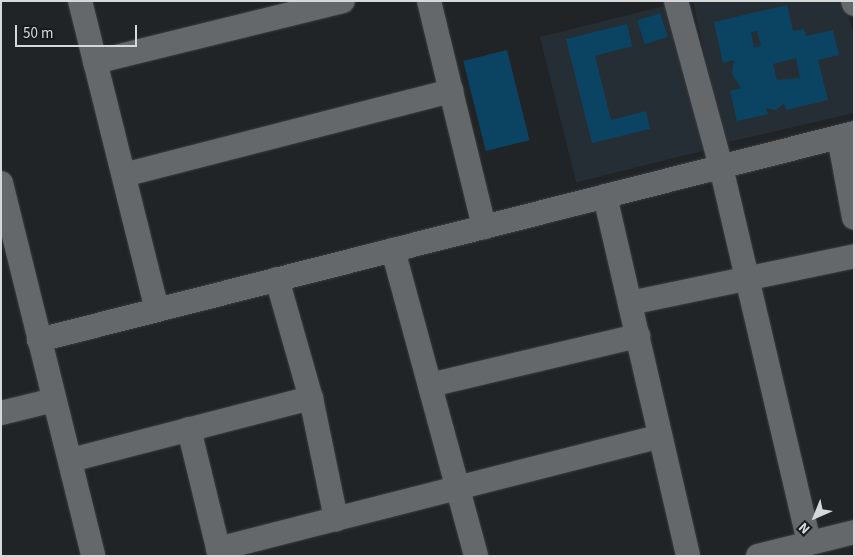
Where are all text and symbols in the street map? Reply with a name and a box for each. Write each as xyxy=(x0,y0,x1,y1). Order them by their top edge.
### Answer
scale bar xyxy=(18,15,140,47)
text: 50 m xyxy=(23,23,53,44)
north arrow xyxy=(790,492,840,542)
text: N xyxy=(794,517,815,538)

